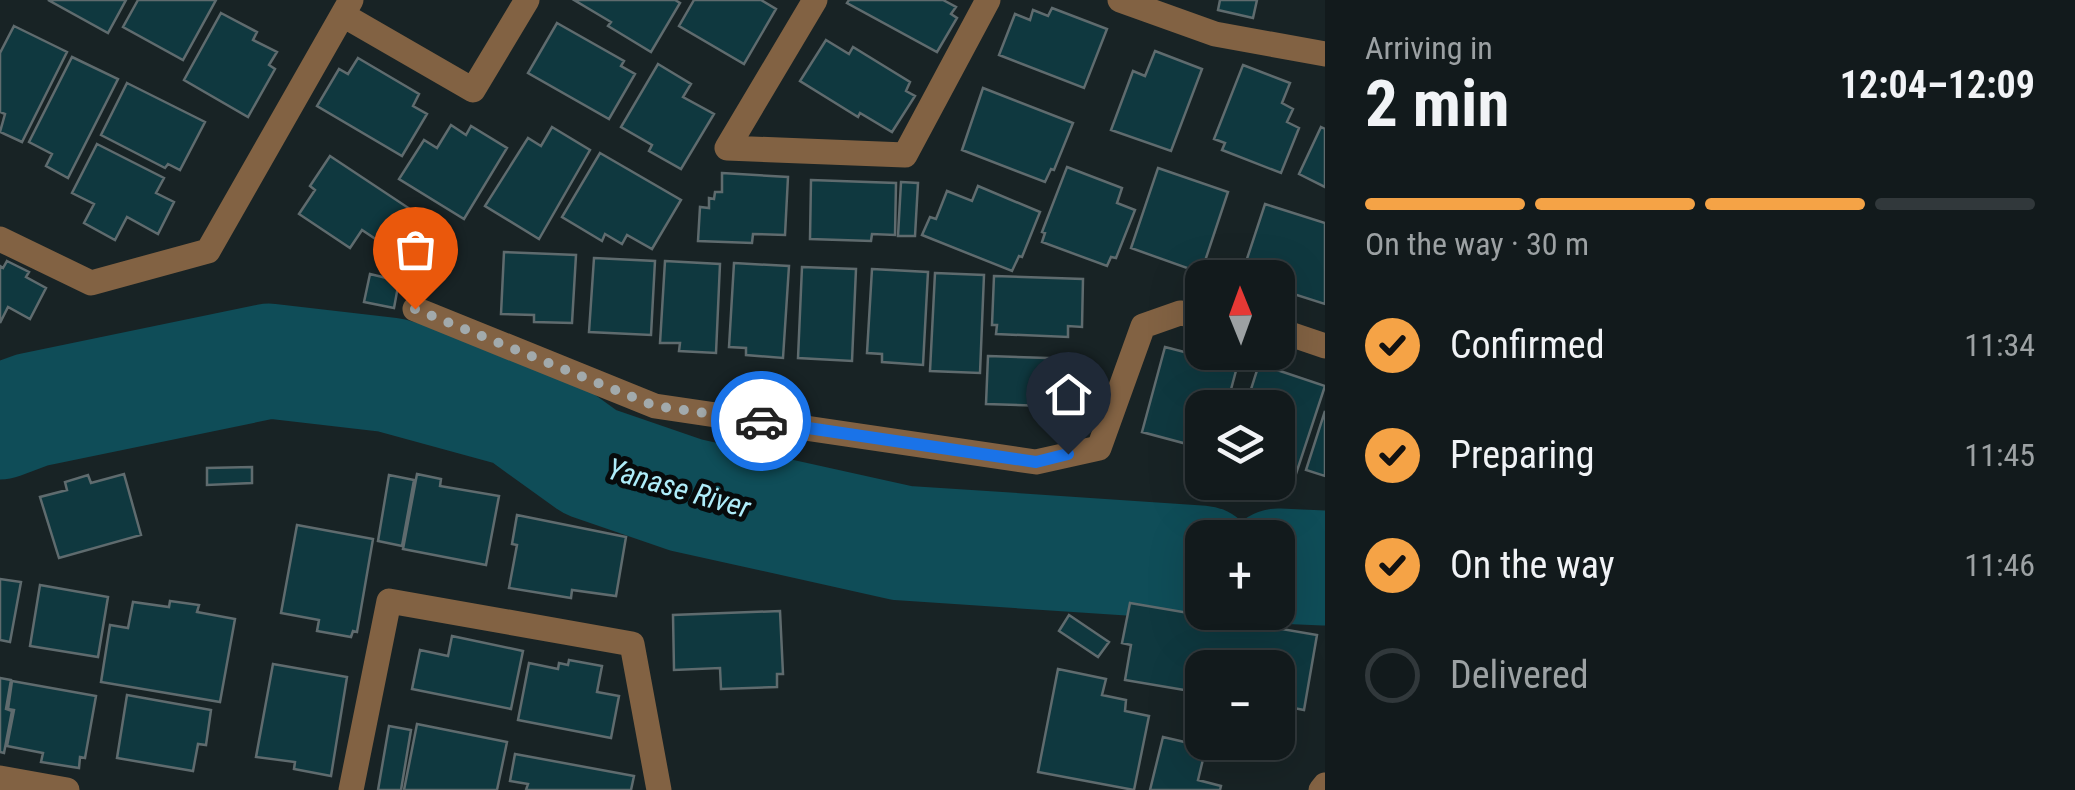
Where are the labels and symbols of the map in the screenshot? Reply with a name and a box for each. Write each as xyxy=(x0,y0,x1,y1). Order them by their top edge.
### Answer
pin xyxy=(373,207,458,310)
north arrow xyxy=(1185,260,1295,370)
pin xyxy=(1026,352,1111,455)
courier xyxy=(711,371,811,471)
water label: Yanase River xyxy=(604,451,755,525)

